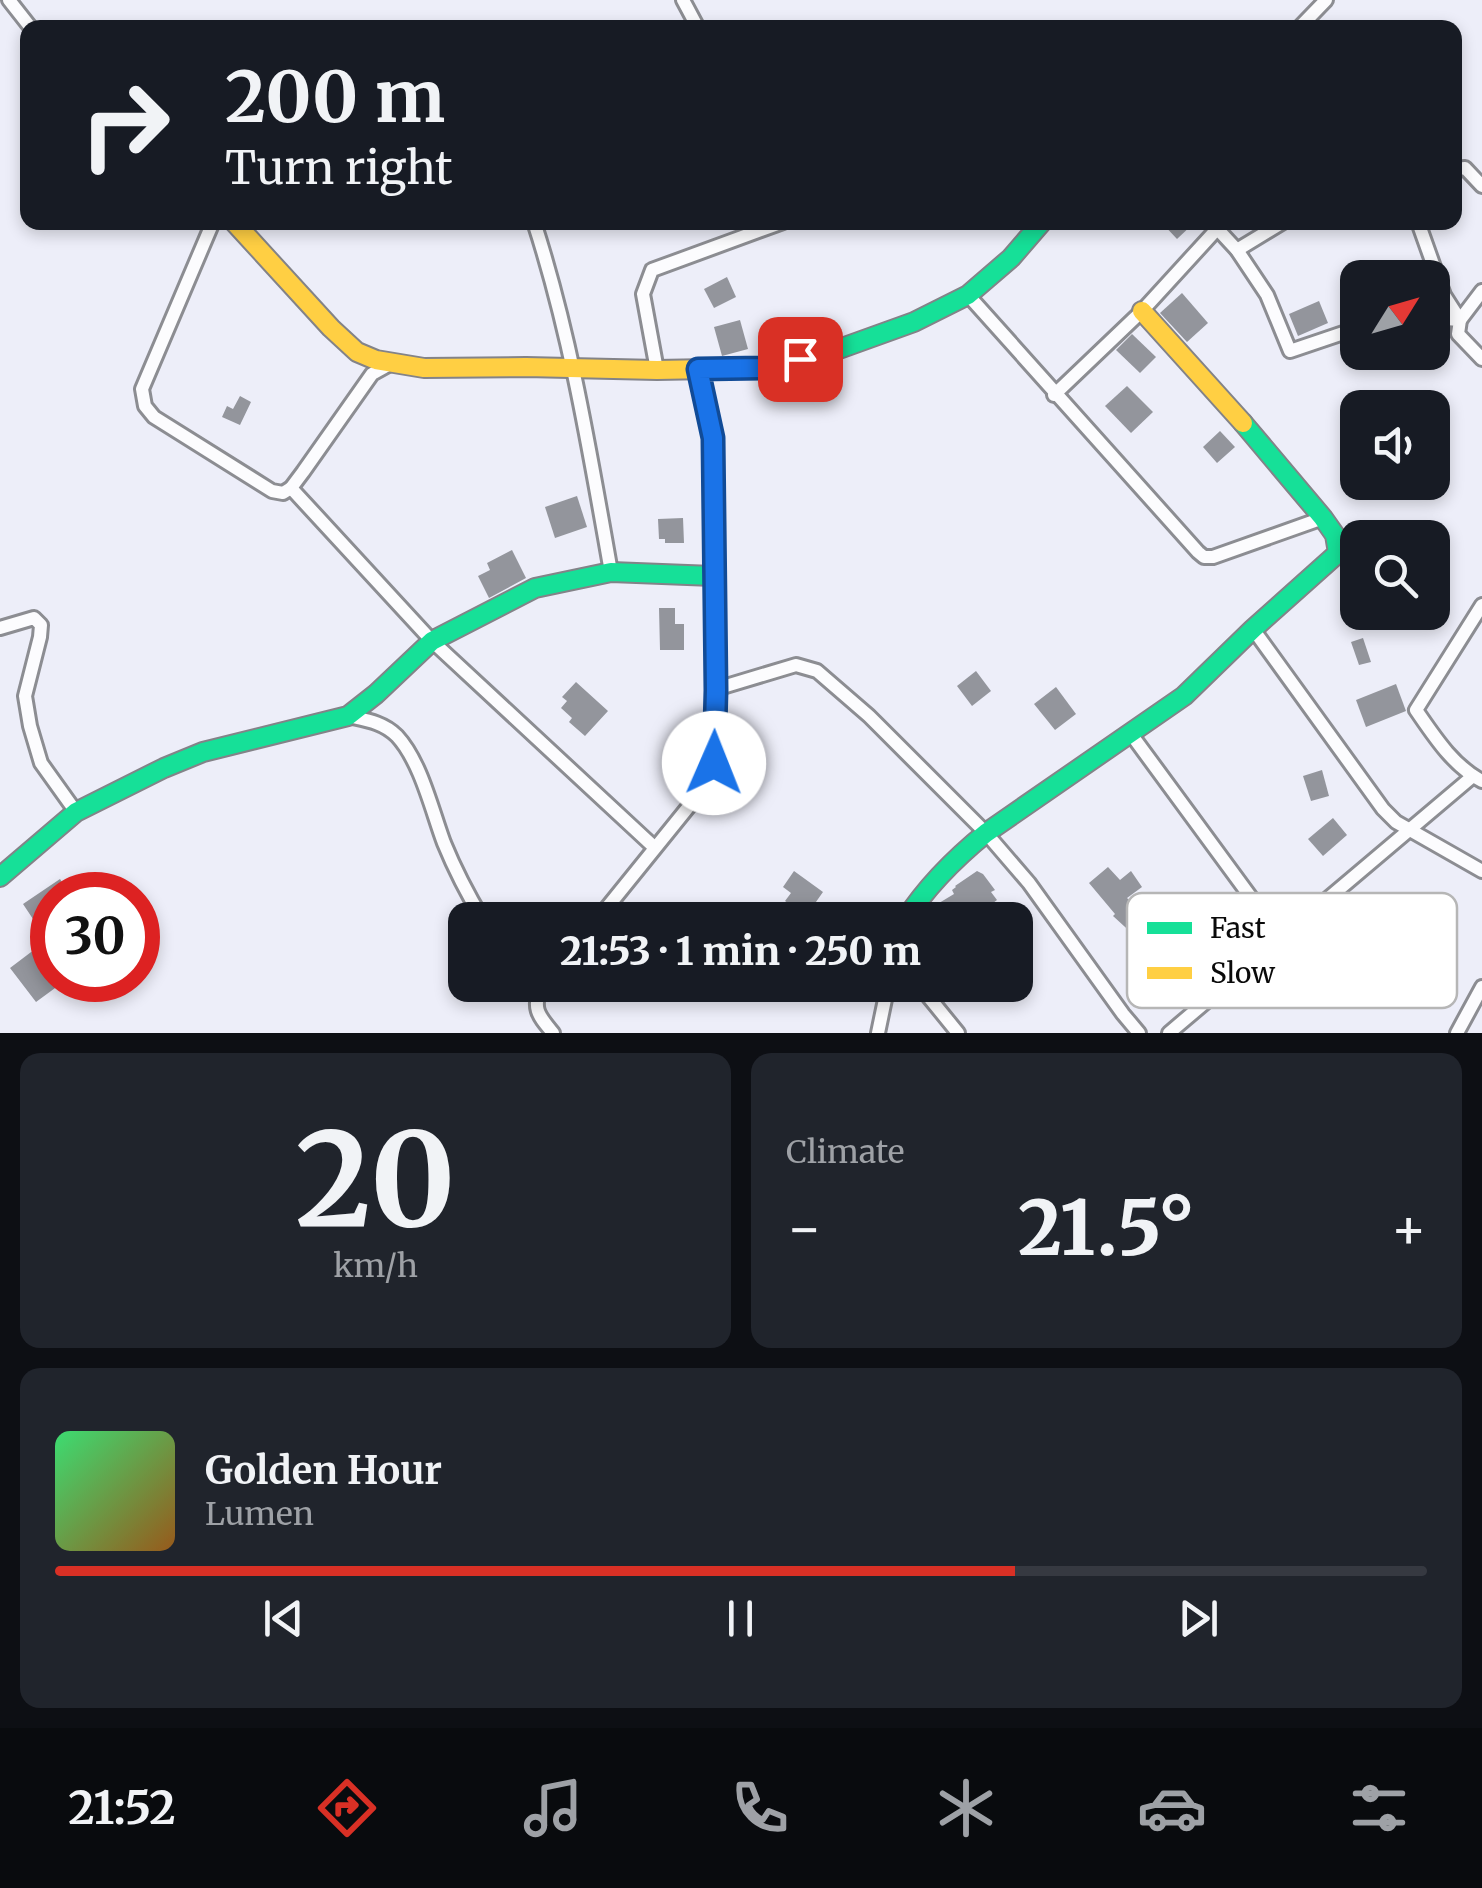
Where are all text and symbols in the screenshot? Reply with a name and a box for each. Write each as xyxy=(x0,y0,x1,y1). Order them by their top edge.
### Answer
text: 200 m xyxy=(225,53,445,141)
icon: right xyxy=(60,60,190,190)
text: Turn right xyxy=(225,140,453,196)
north arrow xyxy=(1340,260,1450,370)
map controls xyxy=(1340,260,1450,630)
pin xyxy=(758,317,843,402)
icon: arrive xyxy=(773,332,828,387)
button: sound xyxy=(1340,390,1450,500)
button: search xyxy=(1340,520,1450,630)
position arrow xyxy=(662,711,766,815)
speed limit sign: 30 xyxy=(30,872,160,1002)
legend xyxy=(1127,893,1457,1008)
text: Fast xyxy=(1210,910,1266,946)
text: 21:53 · 1 min · 250 m xyxy=(560,928,921,975)
text: Slow xyxy=(1210,955,1275,991)
text: 20 xyxy=(295,1099,456,1262)
text: Climate xyxy=(786,1132,904,1172)
text: 21.5° xyxy=(1018,1181,1195,1275)
text: − xyxy=(786,1194,823,1263)
text: + xyxy=(1390,1194,1427,1263)
text: km/h xyxy=(333,1246,418,1286)
text: Golden Hour xyxy=(205,1447,442,1494)
text: Lumen xyxy=(205,1494,314,1534)
icon: previous xyxy=(256,1591,311,1646)
icon: pause xyxy=(713,1591,768,1646)
icon: next xyxy=(1171,1591,1226,1646)
icon: directions xyxy=(312,1773,382,1843)
icon: music xyxy=(518,1773,588,1843)
icon: phone xyxy=(725,1773,795,1843)
icon: climate xyxy=(931,1773,1001,1843)
icon: car xyxy=(1137,1773,1207,1843)
icon: filters xyxy=(1344,1773,1414,1843)
text: 21:52 xyxy=(68,1780,176,1836)

